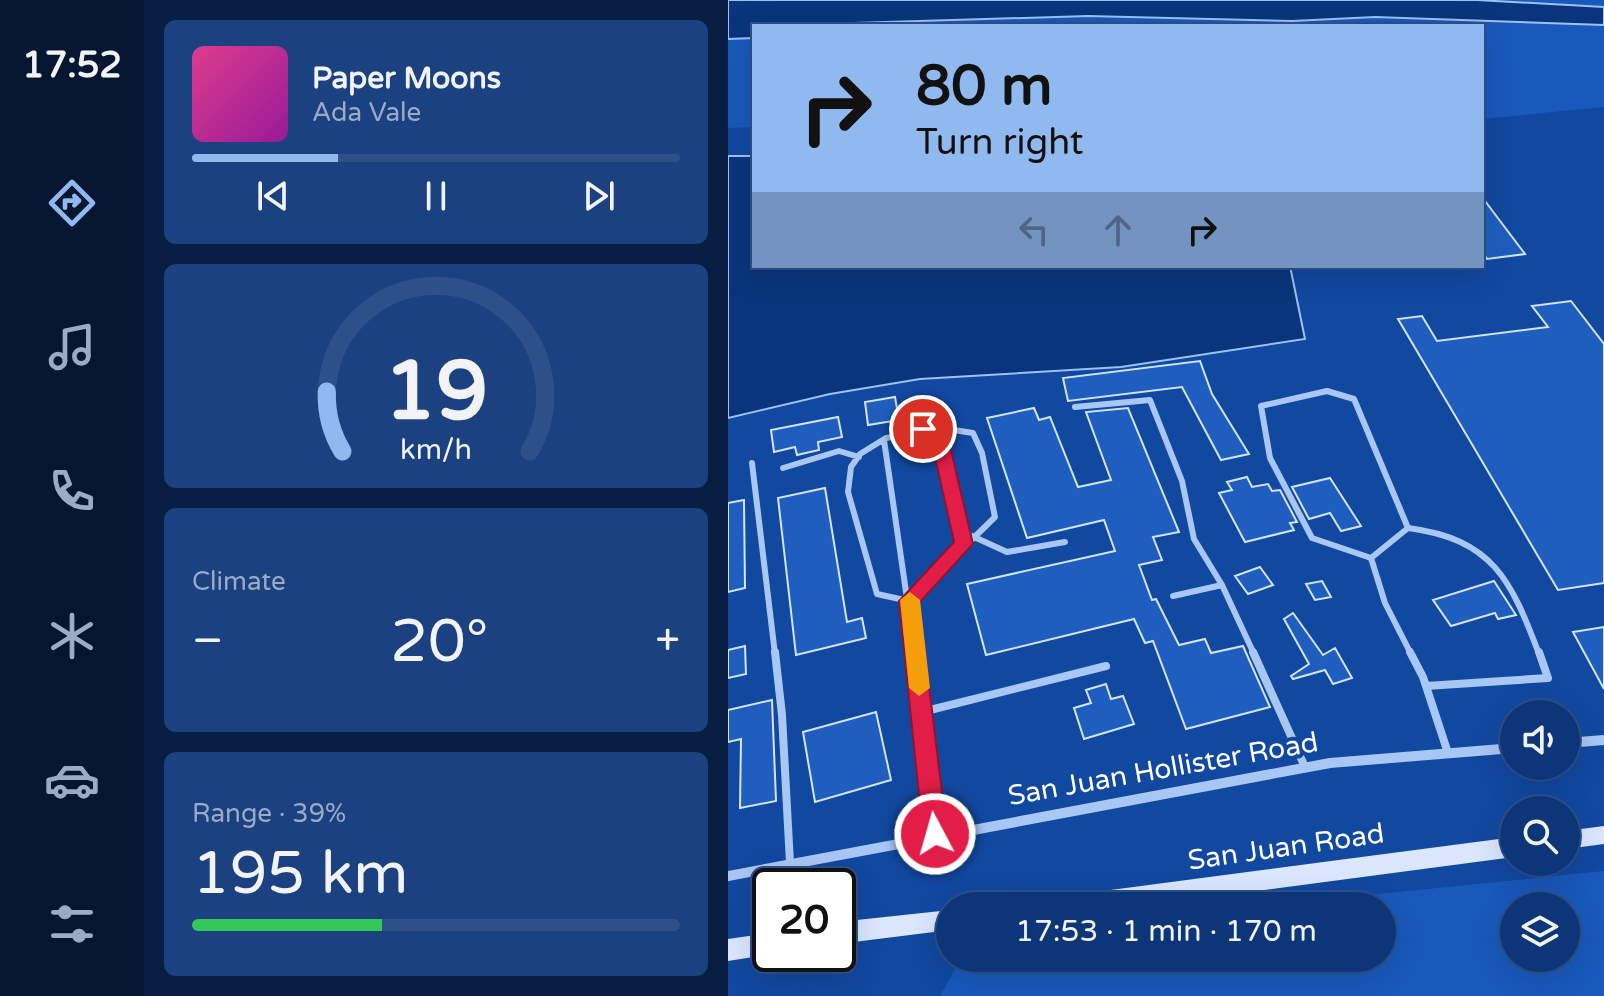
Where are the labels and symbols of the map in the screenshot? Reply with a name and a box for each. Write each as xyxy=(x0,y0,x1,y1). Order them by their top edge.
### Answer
pin xyxy=(889,395,957,463)
street label: San Juan Hollister Road xyxy=(1005,725,1321,813)
position arrow xyxy=(893,792,977,876)
street label: San Juan Road xyxy=(1186,816,1386,878)
speed limit sign: 20 xyxy=(752,868,856,972)

